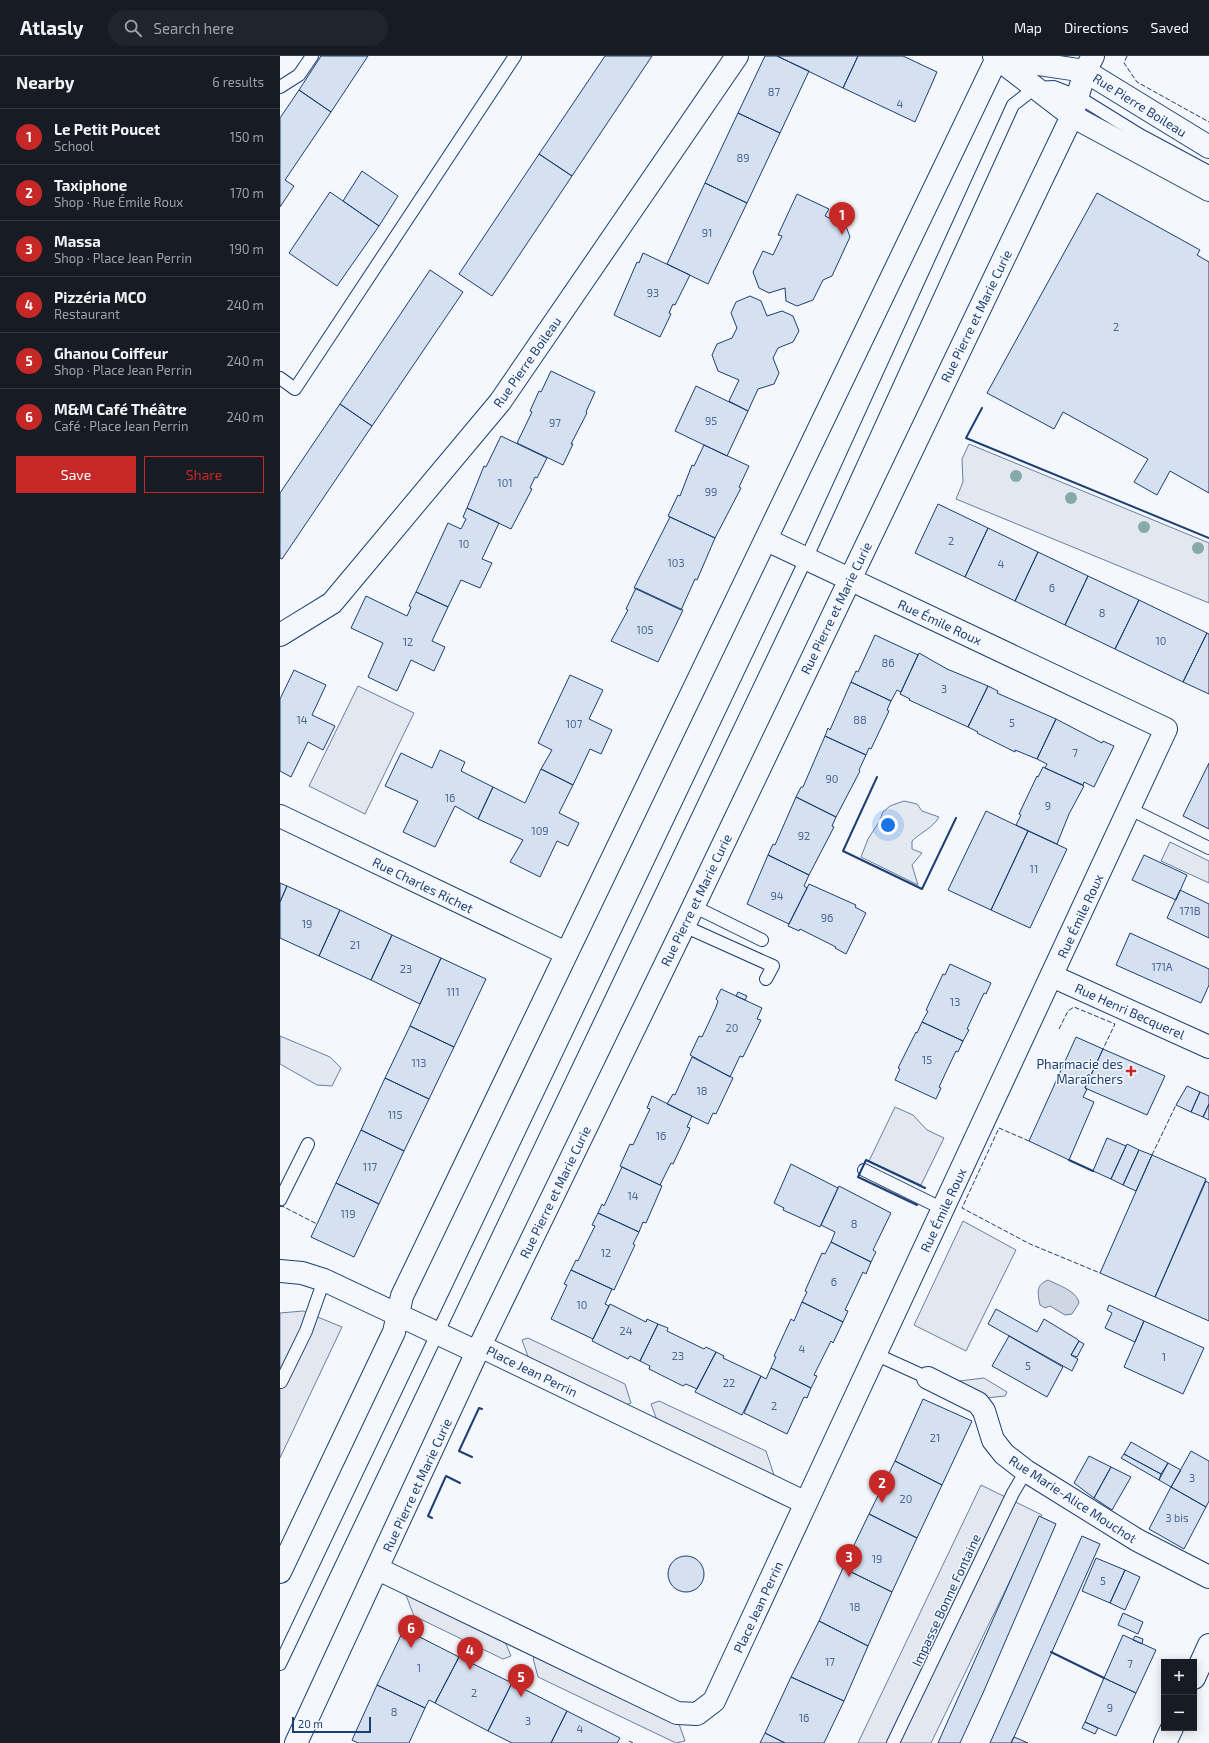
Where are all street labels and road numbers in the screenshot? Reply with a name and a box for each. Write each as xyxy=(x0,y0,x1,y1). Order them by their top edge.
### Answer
street label: Rue Pierre Boileau xyxy=(1090,70,1190,140)
street label: Rue Pierre et Marie Curie xyxy=(937,247,1015,385)
street label: Rue Pierre Boileau xyxy=(490,313,564,411)
street label: Rue Pierre et Marie Curie xyxy=(797,539,875,677)
street label: Rue Émile Roux xyxy=(896,595,985,648)
street label: Rue Pierre et Marie Curie xyxy=(657,831,735,969)
street label: Rue Charles Richet xyxy=(370,854,476,916)
street label: Rue Émile Roux xyxy=(1053,871,1106,960)
street label: Rue Henri Becquerel xyxy=(1072,980,1188,1043)
street label: Rue Pierre et Marie Curie xyxy=(516,1123,594,1261)
street label: Rue Émile Roux xyxy=(916,1165,969,1254)
street label: Place Jean Perrin xyxy=(484,1342,580,1400)
street label: Rue Pierre et Marie Curie xyxy=(379,1416,455,1554)
street label: Rue Marie-Alice Mouchot xyxy=(1006,1452,1140,1546)
street label: Impasse Bonne Fontaine xyxy=(908,1531,984,1669)
street label: Place Jean Perrin xyxy=(730,1559,786,1655)

